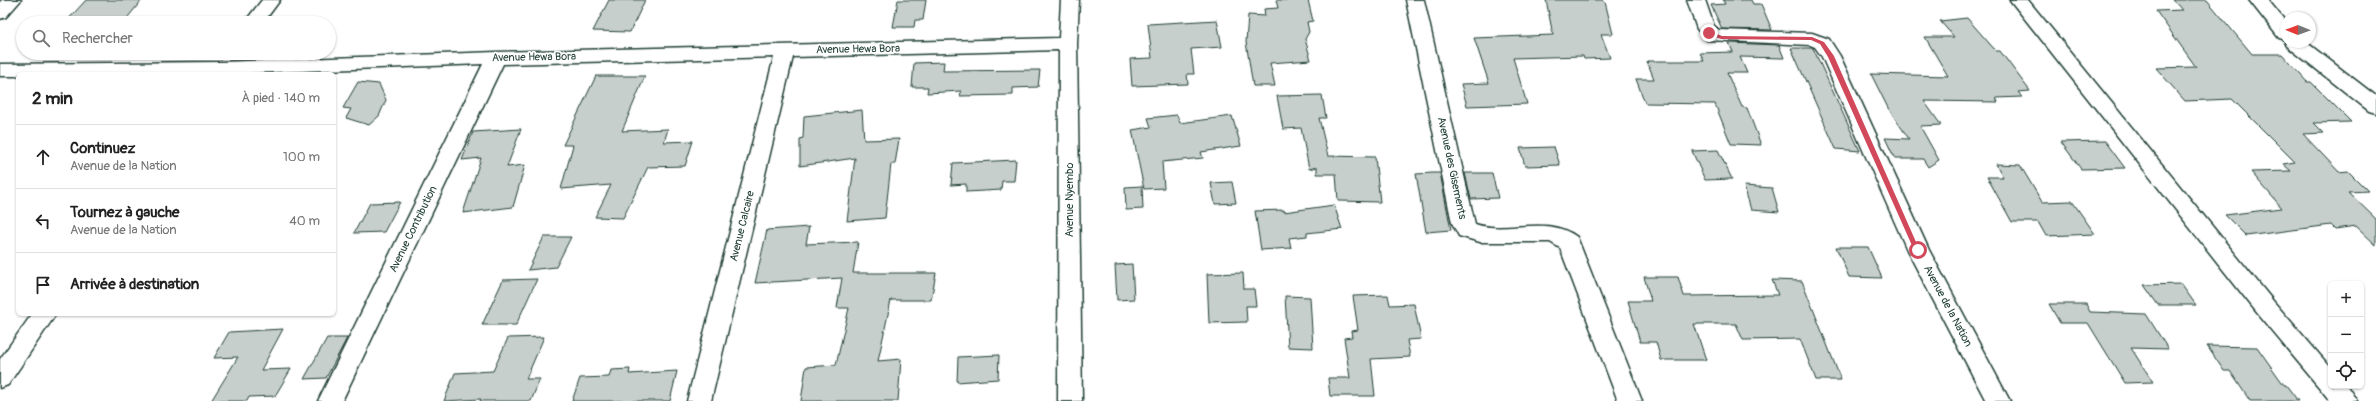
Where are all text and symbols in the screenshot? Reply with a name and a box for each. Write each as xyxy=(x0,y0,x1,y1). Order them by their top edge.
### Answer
north arrow xyxy=(2280,12,2316,48)
search box xyxy=(16,16,336,60)
route end xyxy=(1700,24,1718,42)
icon: search xyxy=(30,27,52,49)
text: Rechercher xyxy=(62,29,133,48)
street label: Avenue Hewa Bora xyxy=(816,42,900,56)
street label: Avenue Hewa Bora xyxy=(492,50,576,64)
text: 2 min xyxy=(32,88,73,109)
text: À pied · 140 m xyxy=(241,90,320,106)
street label: Avenue des Gisements xyxy=(1435,116,1469,220)
text: Continuez xyxy=(70,139,135,158)
icon: ahead xyxy=(32,146,54,168)
text: 100 m xyxy=(283,149,320,165)
text: Avenue de la Nation xyxy=(70,158,177,174)
street label: Avenue Nyembo xyxy=(1063,163,1076,237)
street label: Avenue Contribution xyxy=(386,184,440,274)
street label: Avenue Calcaire xyxy=(727,189,757,263)
text: Tournez à gauche xyxy=(70,203,180,222)
icon: left xyxy=(32,210,54,232)
text: 40 m xyxy=(289,213,320,229)
text: Avenue de la Nation xyxy=(70,222,177,238)
route start xyxy=(1909,241,1927,259)
street label: Avenue de la Nation xyxy=(1921,263,1975,349)
icon: arrive xyxy=(32,274,54,296)
text: Arrivée à destination xyxy=(70,275,199,294)
map controls xyxy=(2328,281,2364,389)
button: + xyxy=(2328,281,2364,317)
button: − xyxy=(2328,317,2364,353)
button: locate xyxy=(2328,353,2364,389)

